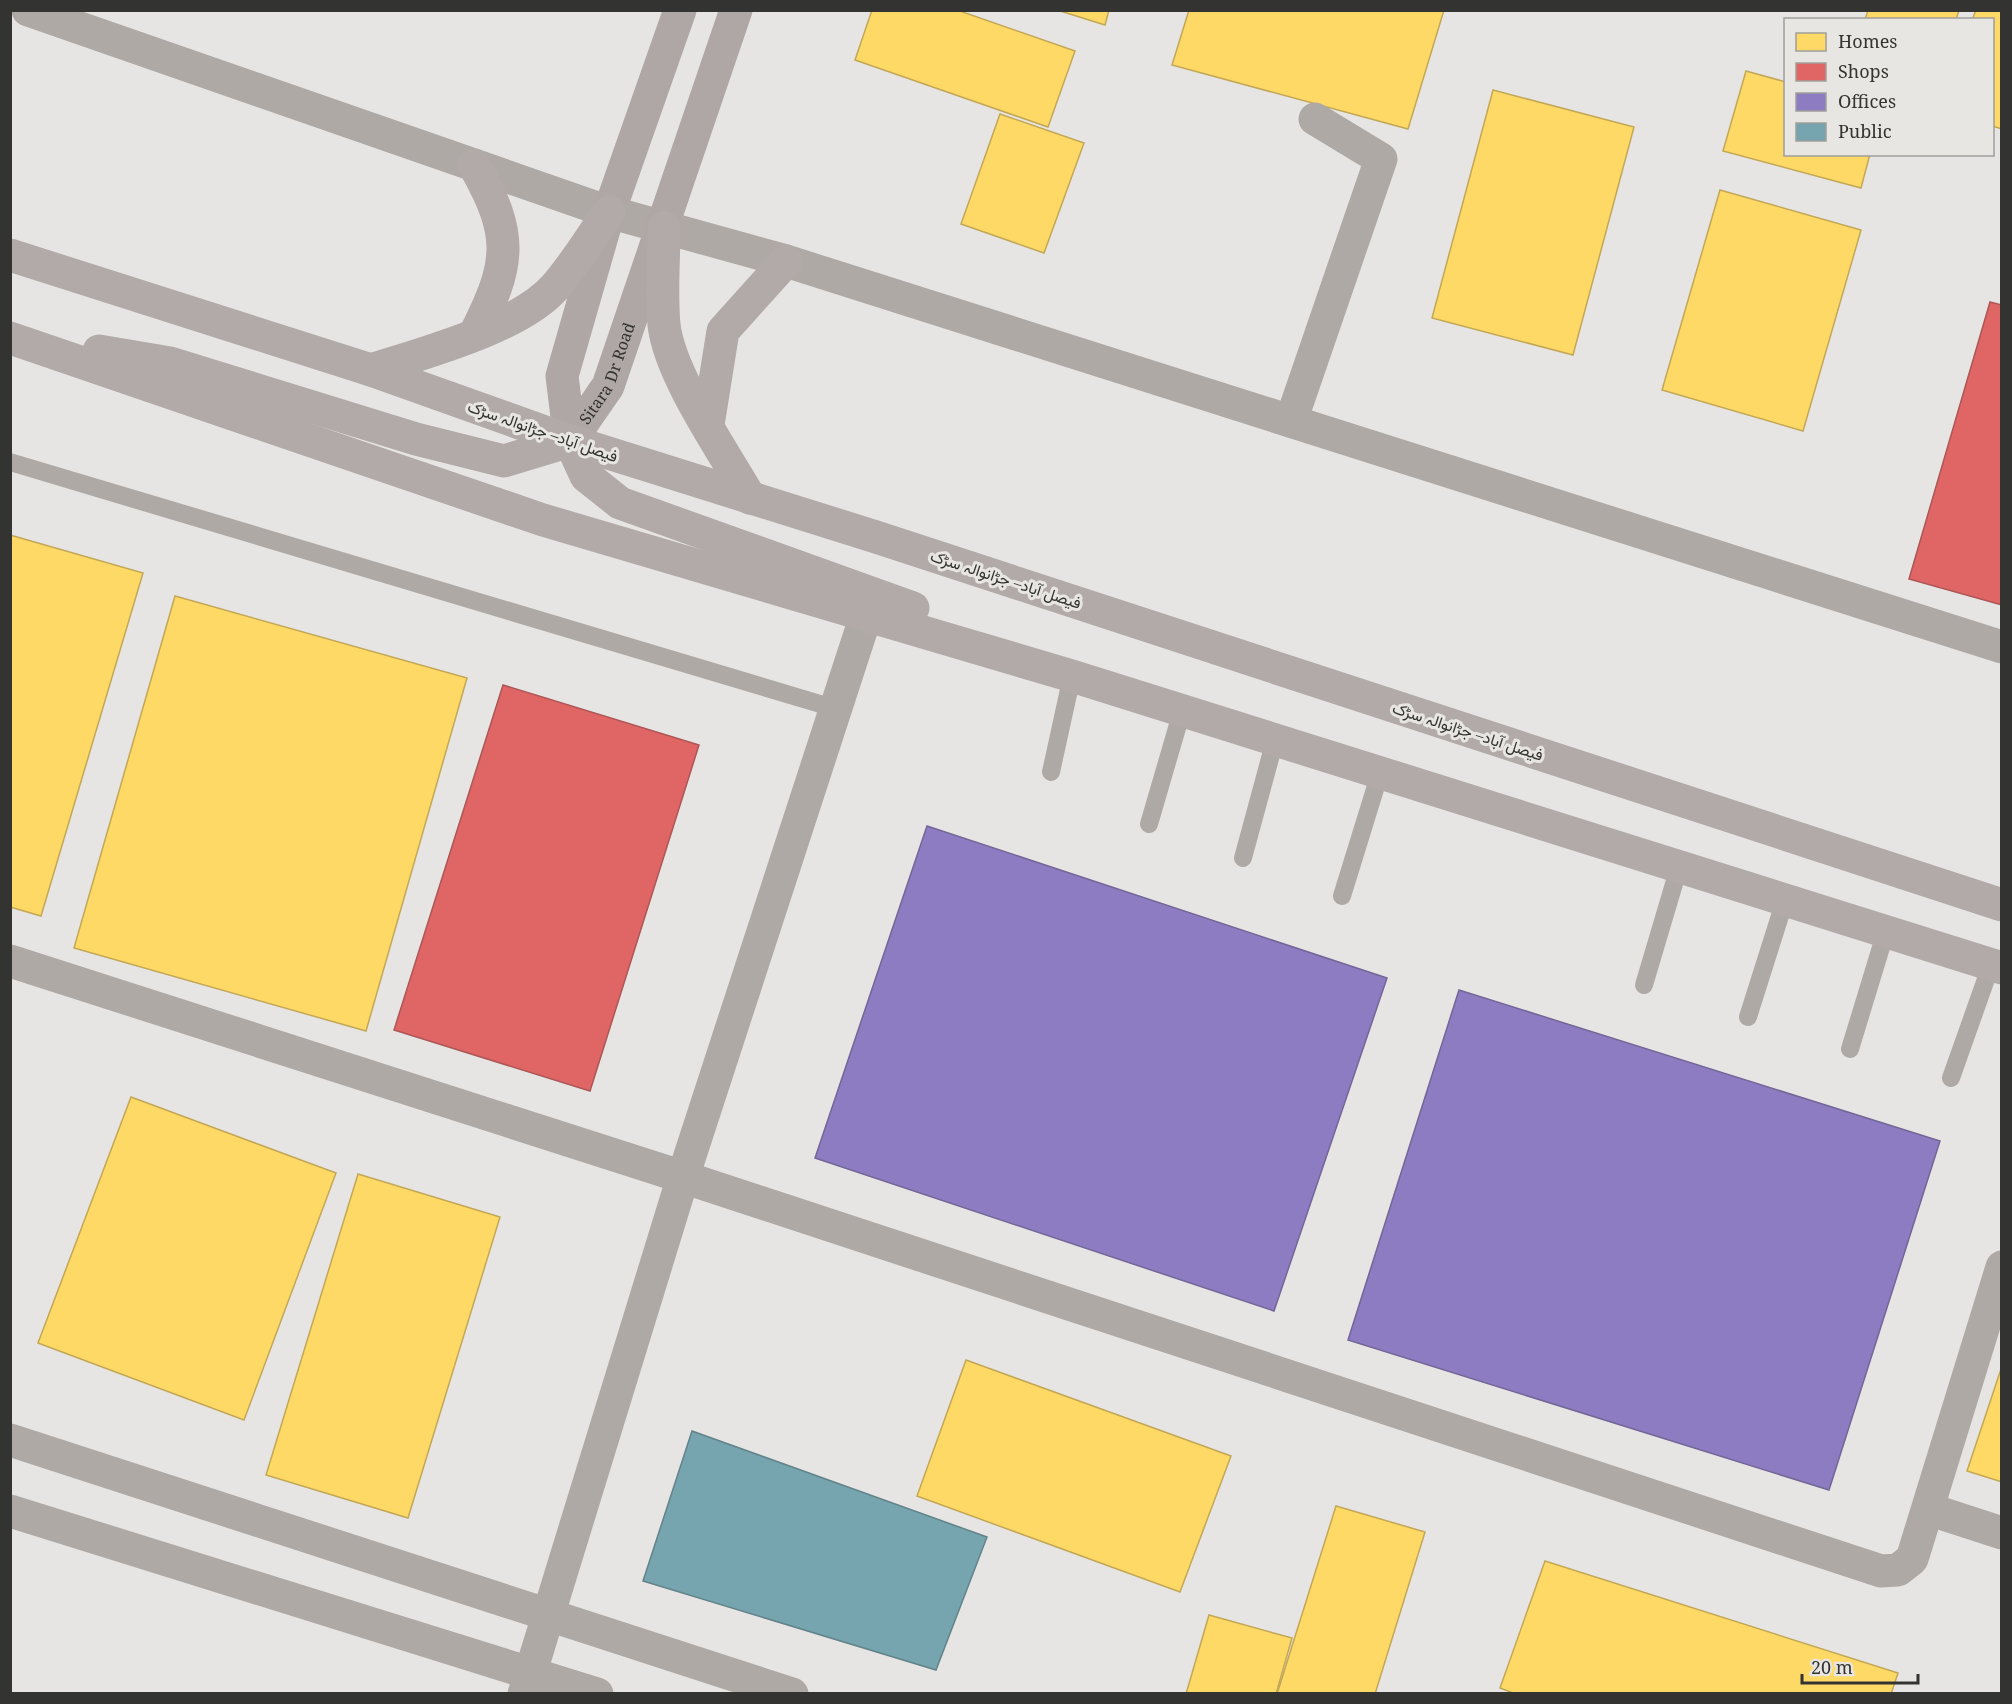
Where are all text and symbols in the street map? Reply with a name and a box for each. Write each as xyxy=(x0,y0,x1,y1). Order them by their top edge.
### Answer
legend xyxy=(1784,18,1994,156)
text: Homes xyxy=(1838,29,1897,53)
text: Shops xyxy=(1838,59,1889,83)
text: Offices xyxy=(1838,89,1896,113)
text: Public xyxy=(1838,119,1892,143)
street label: Sitara Dr Road xyxy=(574,319,640,429)
street label: فیصل آباد– جڑانوالہ سڑک xyxy=(465,395,621,467)
street label: فیصل آباد– جڑانوالہ سڑک xyxy=(928,544,1084,614)
street label: فیصل آباد– جڑانوالہ سڑک xyxy=(1390,696,1546,766)
scale bar xyxy=(1802,1647,1918,1685)
text: 20 m xyxy=(1811,1655,1853,1679)

